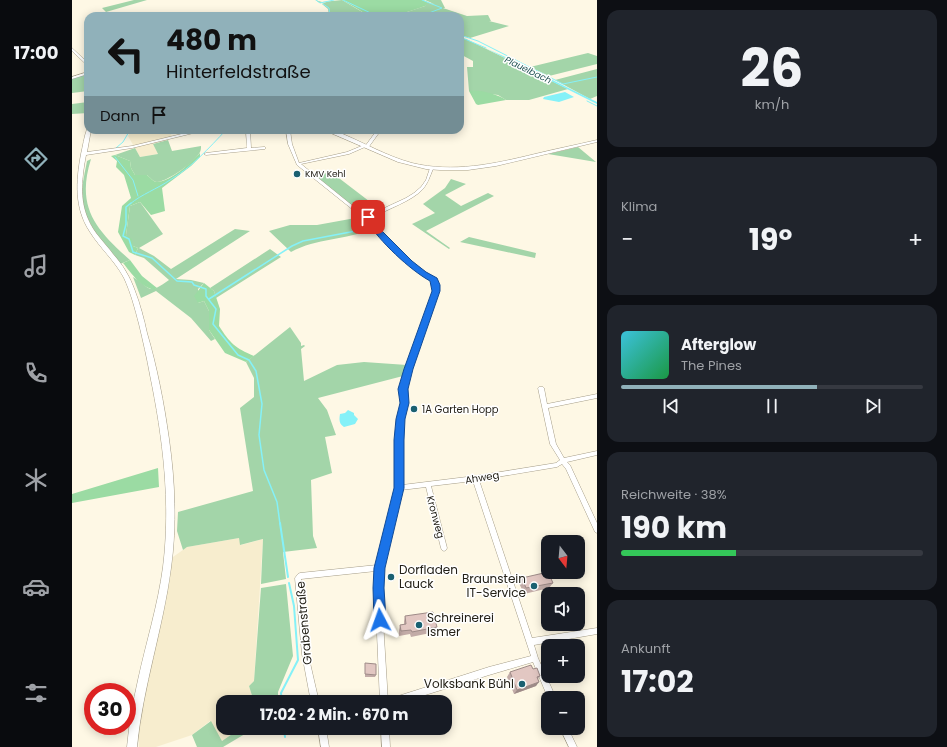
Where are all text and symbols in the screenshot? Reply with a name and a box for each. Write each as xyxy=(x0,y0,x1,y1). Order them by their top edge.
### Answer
text: 480 m xyxy=(166,21,257,60)
icon: left xyxy=(100,28,152,80)
text: 26 xyxy=(741,32,803,105)
text: 17:00 xyxy=(14,40,58,65)
water label: Plauelbach xyxy=(503,54,554,87)
text: Hinterfeldstraße xyxy=(166,59,311,84)
text: km/h xyxy=(755,95,789,114)
icon: arrive xyxy=(148,104,170,126)
text: Dann xyxy=(100,105,140,126)
icon: directions xyxy=(22,145,50,173)
place label: KMV Kehl xyxy=(305,168,346,180)
marker: KMV Kehl xyxy=(292,169,302,179)
text: Klima xyxy=(621,197,657,216)
pin xyxy=(351,200,385,234)
icon: arrive xyxy=(357,206,379,228)
text: 19° xyxy=(749,218,792,261)
text: − xyxy=(621,224,633,255)
text: + xyxy=(908,224,923,255)
icon: music xyxy=(22,252,50,280)
text: Afterglow xyxy=(681,334,756,355)
text: The Pines xyxy=(681,356,742,375)
icon: phone xyxy=(22,359,50,387)
icon: previous xyxy=(660,395,682,417)
icon: pause xyxy=(761,395,783,417)
icon: next xyxy=(862,395,884,417)
place label: 1A Garten Hopp xyxy=(422,402,499,417)
marker: 1A Garten Hopp xyxy=(409,404,419,414)
icon: climate xyxy=(22,466,50,494)
street label: Ahweg xyxy=(464,467,500,488)
text: Reichweite · 38% xyxy=(621,485,727,504)
street label: Kronweg xyxy=(423,494,448,540)
text: 190 km xyxy=(621,506,727,549)
north arrow xyxy=(541,535,585,579)
map controls xyxy=(541,535,585,735)
place label: Dorfladen Lauck xyxy=(399,561,458,592)
place label: Braunstein IT-Service xyxy=(462,570,526,601)
marker: Dorfladen Lauck xyxy=(386,572,396,582)
icon: car xyxy=(22,573,50,601)
street label: Grabenstraße xyxy=(291,580,316,666)
marker: Braunstein IT-Service xyxy=(529,581,539,591)
button: sound xyxy=(541,587,585,631)
position arrow xyxy=(359,599,401,641)
place label: Schreinerei Ismer xyxy=(427,609,494,640)
marker: Schreinerei Ismer xyxy=(414,620,424,630)
button: + xyxy=(541,639,585,683)
text: Ankunft xyxy=(621,639,670,658)
text: 17:02 xyxy=(621,660,694,703)
place label: Volksbank Bühl xyxy=(424,675,514,692)
icon: filters xyxy=(22,679,50,707)
marker: Volksbank Bühl xyxy=(517,679,527,689)
speed limit sign: 30 xyxy=(84,683,136,735)
button: − xyxy=(541,691,585,735)
text: 17:02 · 2 Min. · 670 m xyxy=(260,704,408,725)

